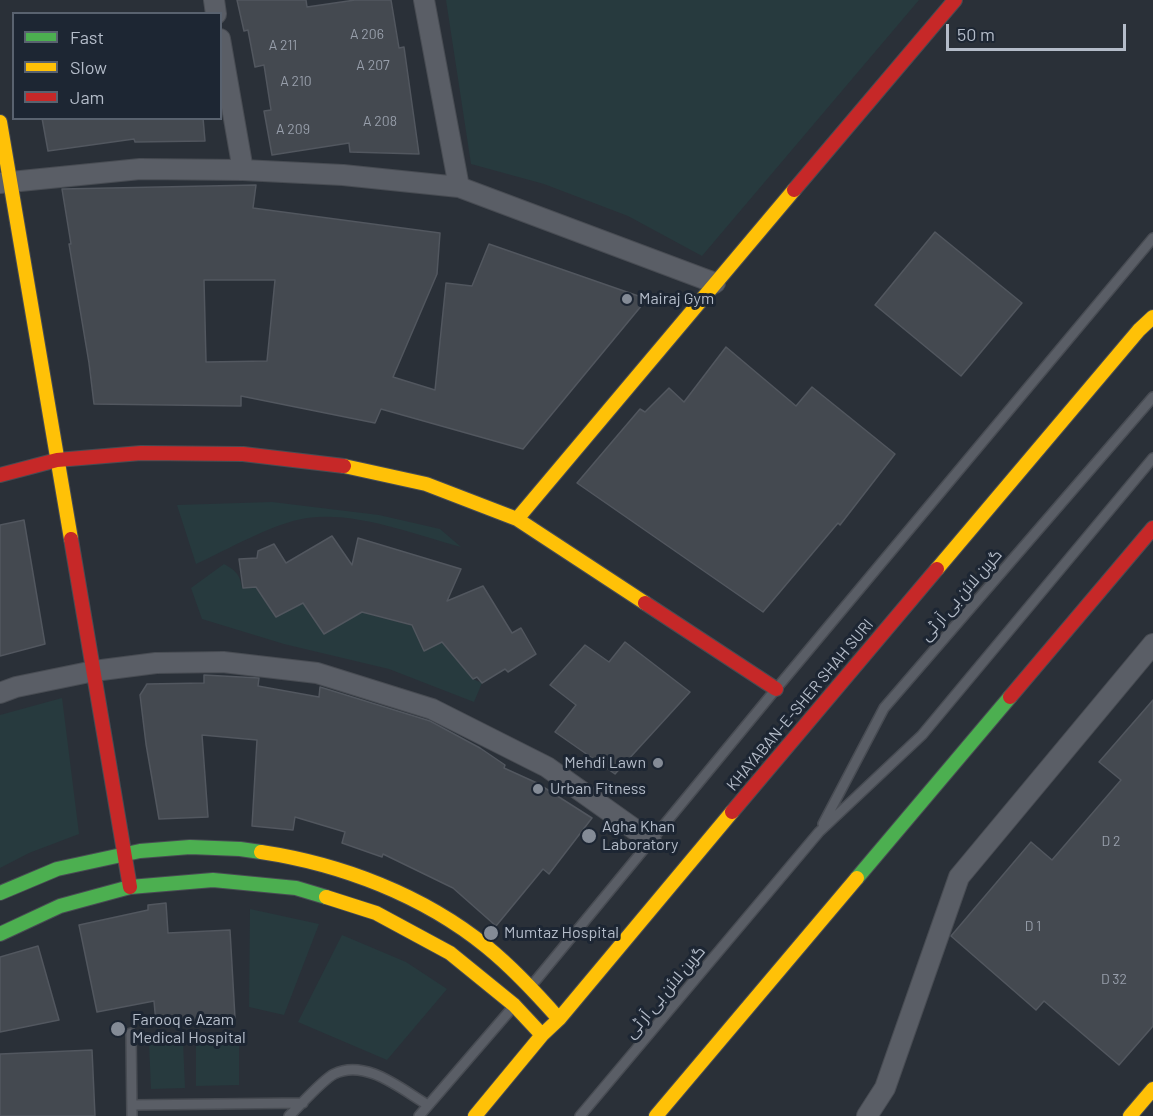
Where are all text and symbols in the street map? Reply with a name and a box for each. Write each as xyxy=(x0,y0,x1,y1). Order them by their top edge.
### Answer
legend xyxy=(12,12,222,120)
scale bar xyxy=(949,12,1129,50)
text: 50 m xyxy=(957,23,995,45)
text: Fast xyxy=(70,26,104,48)
house number: A 206 xyxy=(350,26,384,42)
house number: A 211 xyxy=(269,37,297,53)
text: Slow xyxy=(70,56,107,78)
house number: A 207 xyxy=(356,57,390,73)
house number: A 210 xyxy=(280,73,312,89)
text: Jam xyxy=(70,86,104,108)
house number: A 208 xyxy=(363,113,397,129)
house number: A 209 xyxy=(276,121,310,137)
place label: Mairaj Gym xyxy=(639,289,714,309)
marker: Mairaj Gym xyxy=(620,292,634,306)
street label: گرین لائن بی آر ٹی xyxy=(916,545,1006,645)
street label: KHAYABAN-E-SHER SHAH SURI xyxy=(722,615,878,795)
place label: Mehdi Lawn xyxy=(564,753,646,773)
marker: Mehdi Lawn xyxy=(651,756,665,770)
place label: Urban Fitness xyxy=(550,779,646,799)
marker: Urban Fitness xyxy=(531,782,545,796)
place label: Agha Khan Laboratory xyxy=(602,817,678,855)
marker: Agha Khan Laboratory xyxy=(580,827,598,845)
house number: D 2 xyxy=(1102,833,1120,849)
house number: D 1 xyxy=(1025,918,1041,934)
place label: Mumtaz Hospital xyxy=(504,923,619,943)
marker: Mumtaz Hospital xyxy=(482,924,500,942)
street label: گرین لائن بی آر ٹی xyxy=(621,942,709,1042)
house number: D 32 xyxy=(1101,971,1127,987)
place label: Farooq e Azam Medical Hospital xyxy=(132,1010,246,1048)
marker: Farooq e Azam Medical Hospital xyxy=(109,1020,127,1038)

